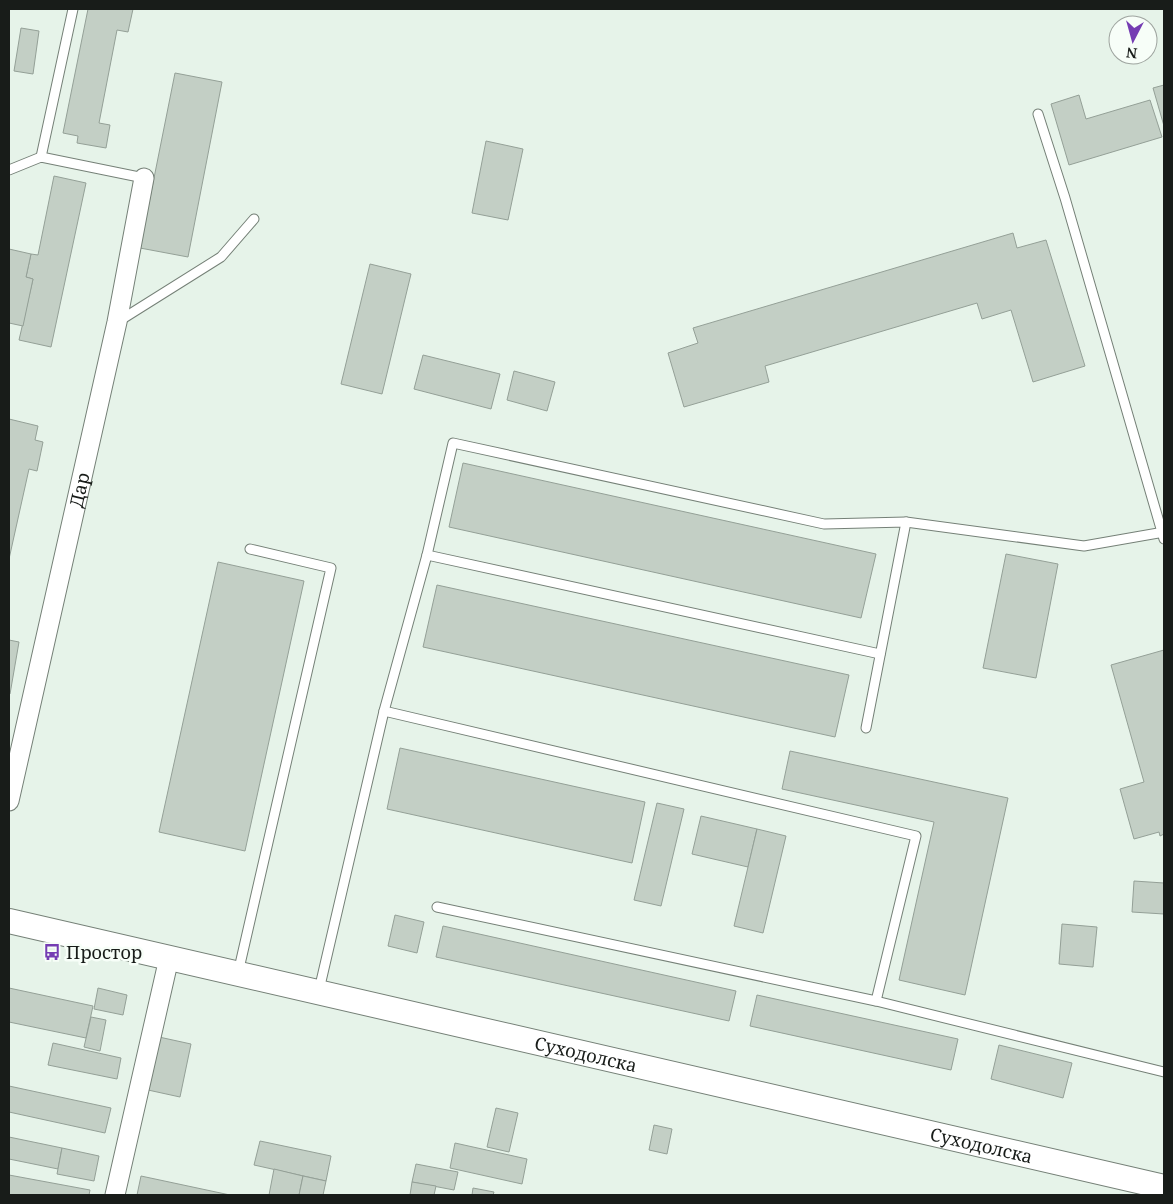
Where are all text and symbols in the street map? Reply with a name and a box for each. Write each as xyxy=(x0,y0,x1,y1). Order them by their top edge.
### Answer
north arrow xyxy=(1108,15,1158,65)
text: N xyxy=(1125,43,1138,63)
street label: Дар xyxy=(64,470,95,510)
place label: Простор xyxy=(66,940,142,964)
bus stop icon: Простор xyxy=(42,942,62,962)
street label: Суходолска xyxy=(532,1030,639,1077)
street label: Суходолска xyxy=(928,1122,1035,1168)

